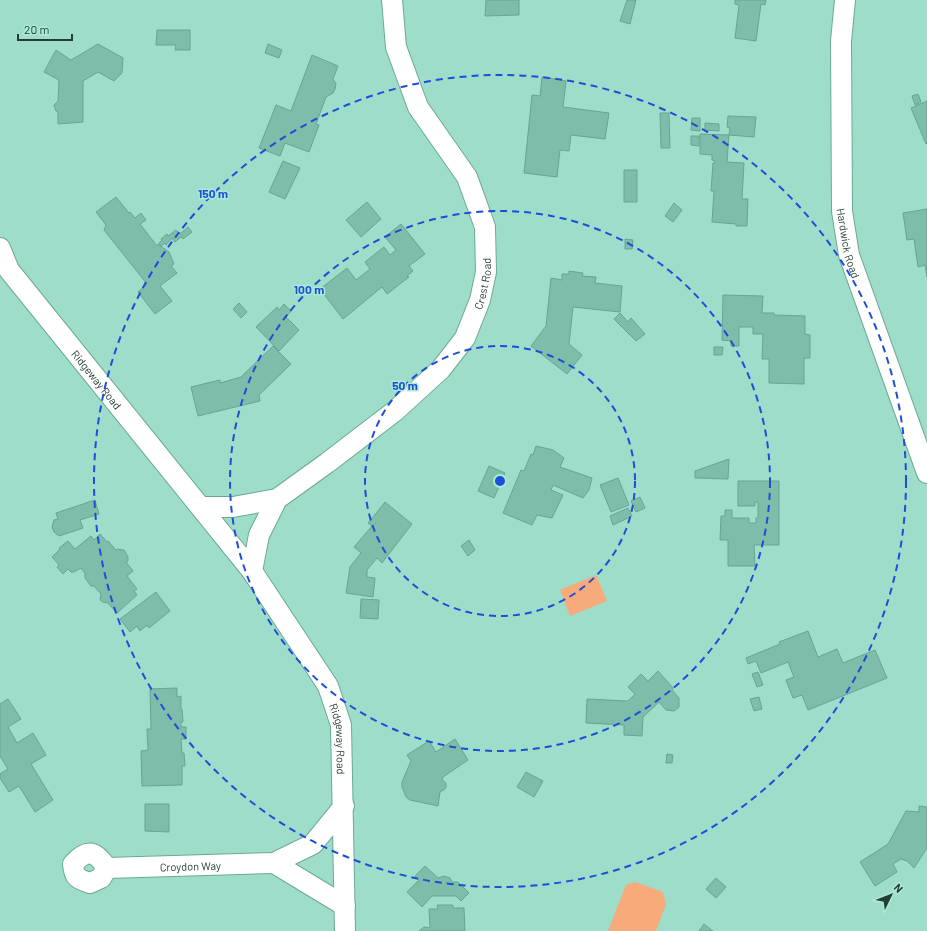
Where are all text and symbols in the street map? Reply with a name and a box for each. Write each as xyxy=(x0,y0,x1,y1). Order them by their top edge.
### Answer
scale bar xyxy=(18,16,72,42)
text: 20 m xyxy=(24,22,50,36)
text: 150 m xyxy=(198,186,228,200)
street label: Hardwick Road xyxy=(835,207,863,280)
street label: Crest Road xyxy=(470,258,493,311)
text: 100 m xyxy=(294,282,324,296)
street label: Ridgeway Road xyxy=(69,347,125,411)
text: 50 m xyxy=(392,378,418,392)
centre of rings xyxy=(493,474,507,488)
street label: Ridgeway Road xyxy=(328,701,348,775)
street label: Croydon Way xyxy=(160,858,221,873)
north arrow xyxy=(871,875,911,915)
text: N xyxy=(891,881,906,895)

